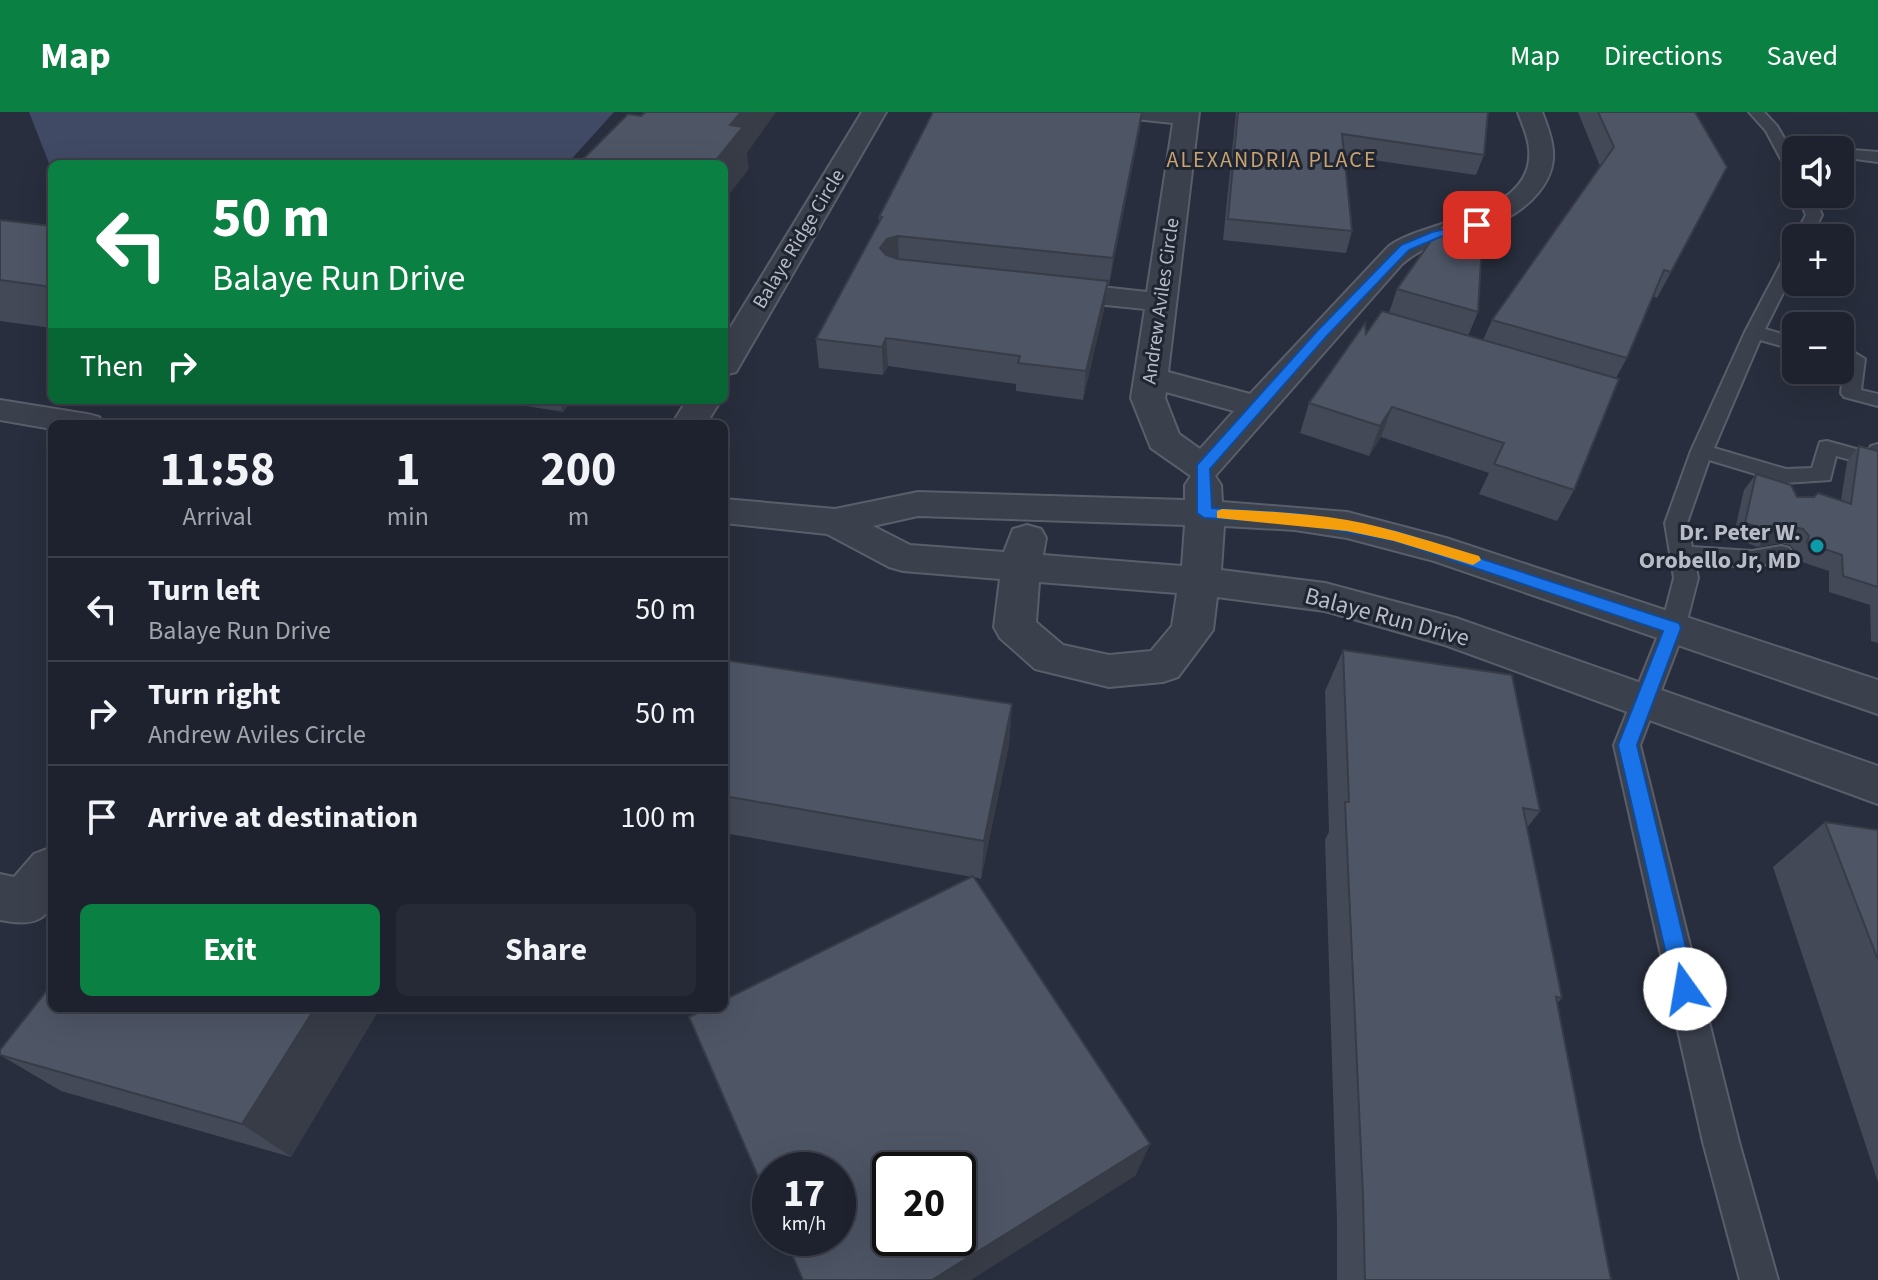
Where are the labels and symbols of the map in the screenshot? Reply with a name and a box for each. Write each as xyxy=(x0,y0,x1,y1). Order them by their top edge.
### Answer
district label: ALEXANDRIA PLACE xyxy=(1166,144,1378,176)
street label: Balaye Ridge Circle xyxy=(746,164,852,314)
pin xyxy=(1443,191,1511,259)
street label: Andrew Aviles Circle xyxy=(1135,216,1187,386)
place label: Dr. Peter W. Orobello Jr, MD xyxy=(1639,515,1801,578)
marker: Dr. Peter W. Orobello Jr, MD xyxy=(1808,537,1826,555)
street label: Balaye Run Drive xyxy=(1301,578,1473,656)
position arrow xyxy=(1643,947,1727,1031)
speed limit sign: 20 xyxy=(872,1152,976,1256)

